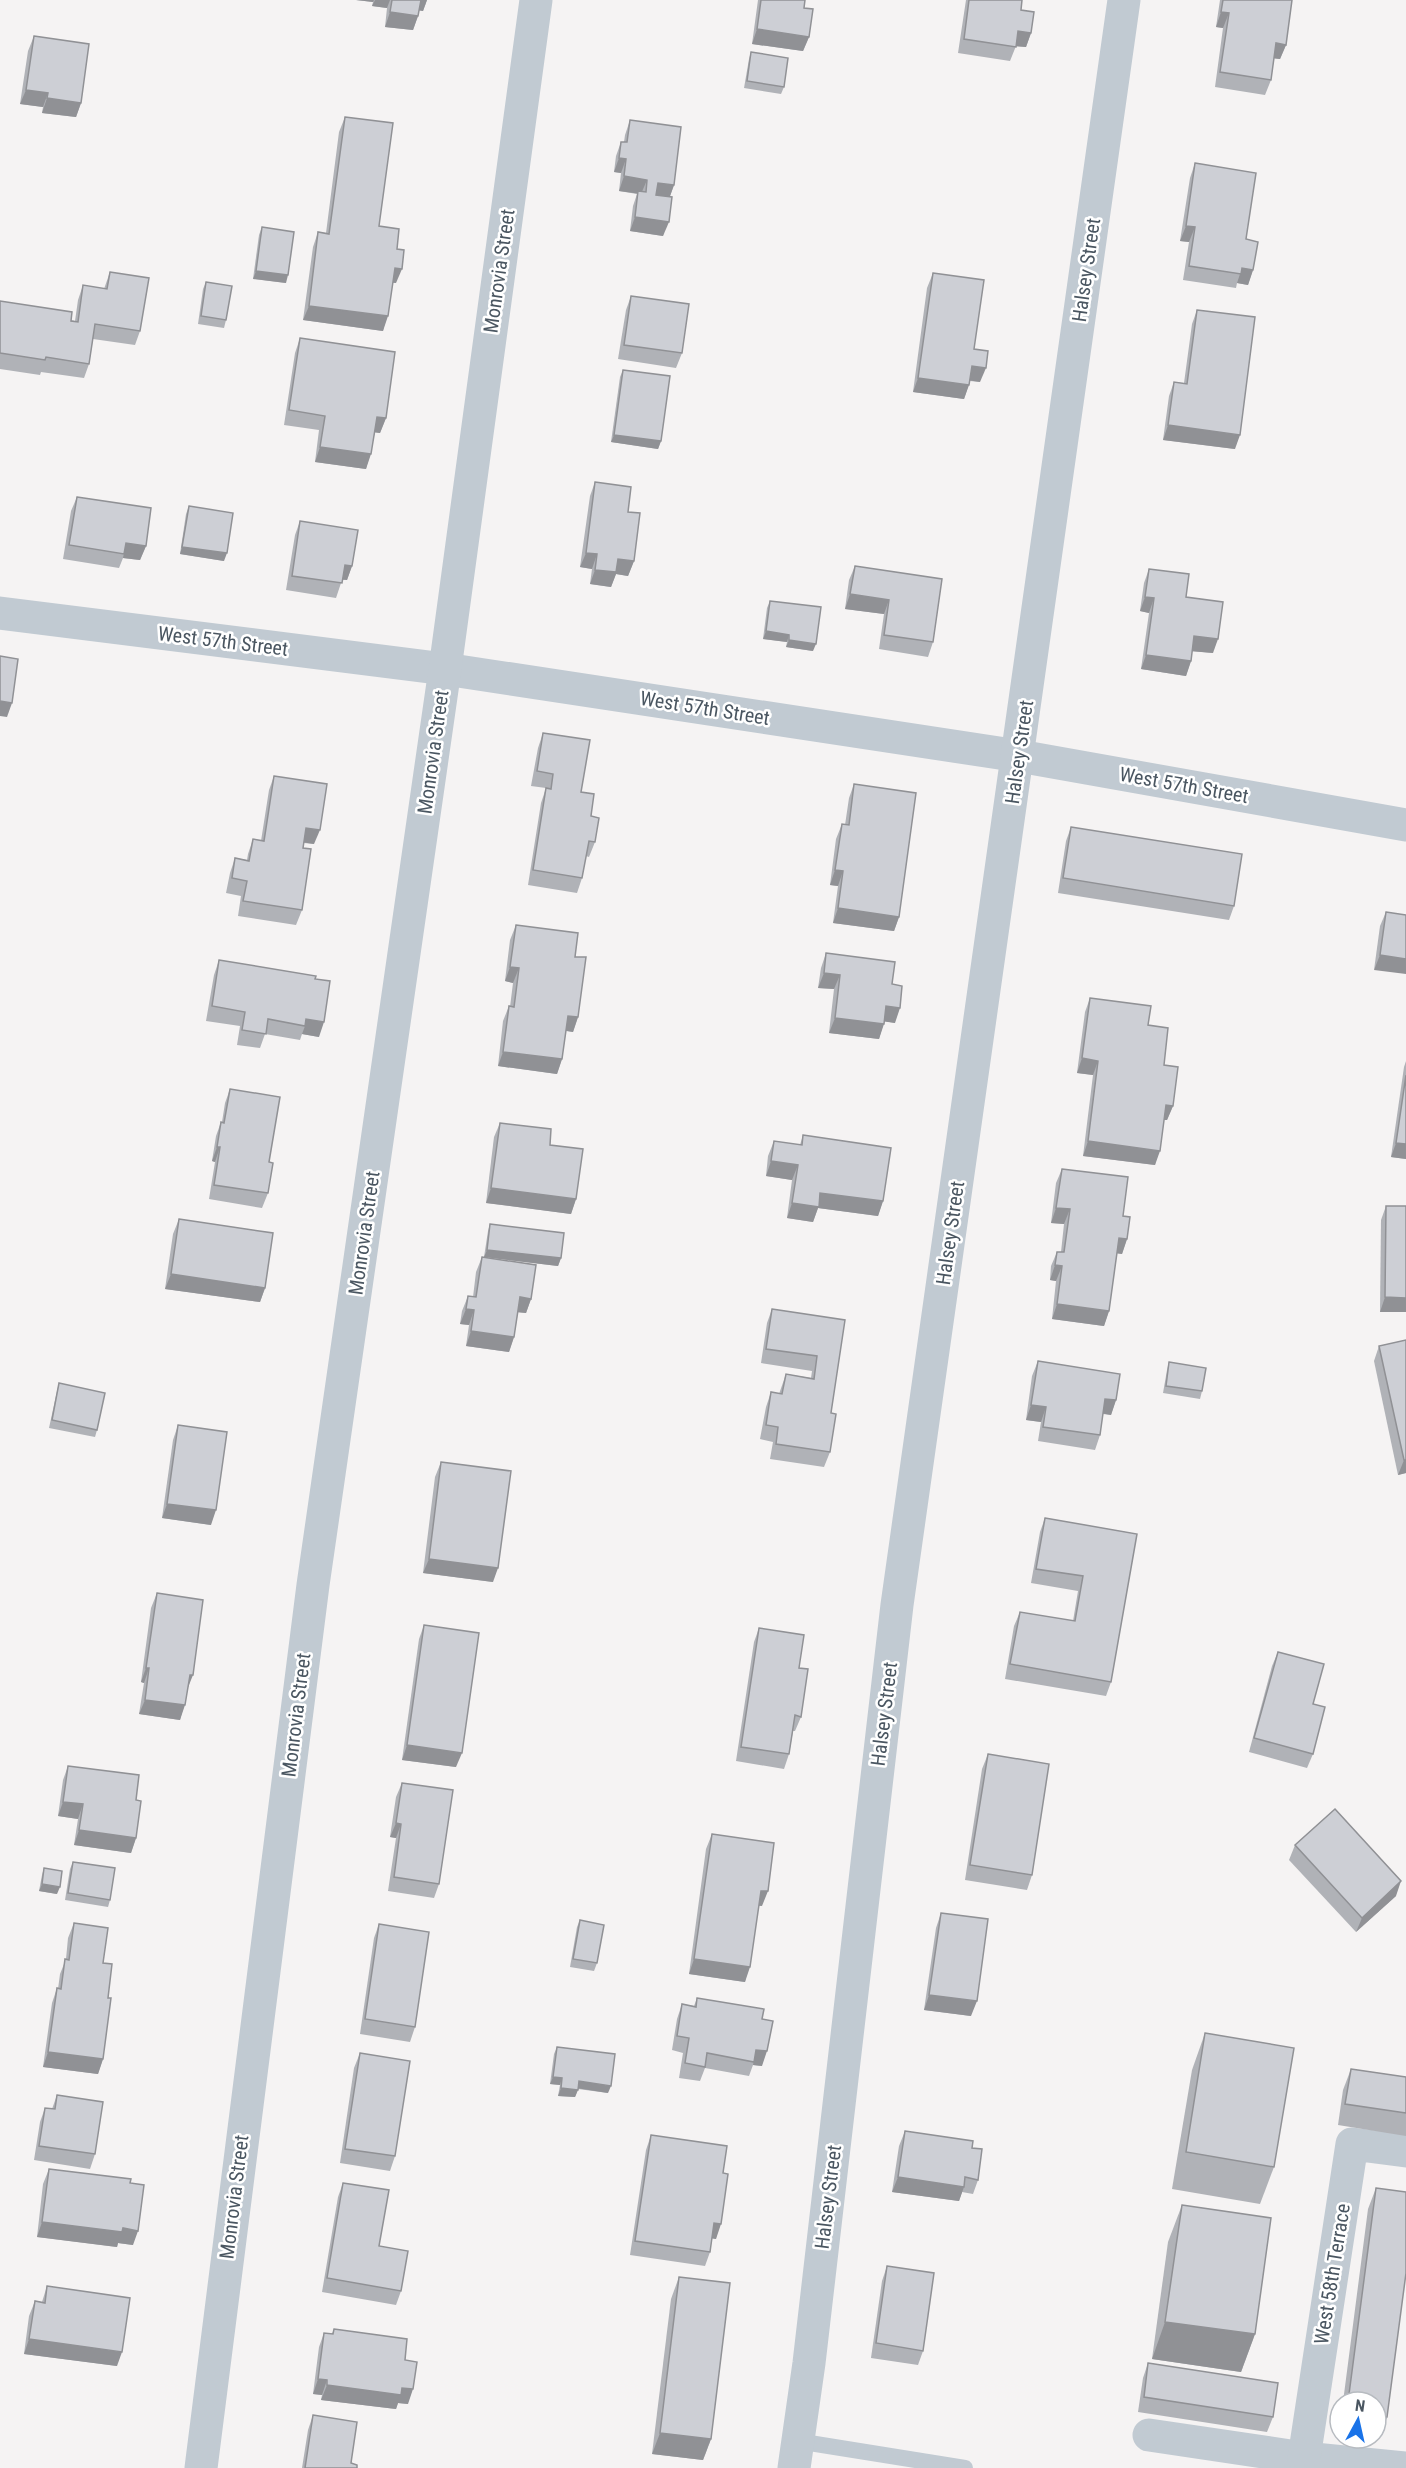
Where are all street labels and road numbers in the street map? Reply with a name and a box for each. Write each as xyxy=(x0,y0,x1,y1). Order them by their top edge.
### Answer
street label: Monrovia Street xyxy=(478,207,520,334)
street label: Halsey Street xyxy=(1067,216,1105,324)
street label: West 57th Street xyxy=(157,621,289,661)
street label: West 57th Street xyxy=(639,686,772,730)
street label: Monrovia Street xyxy=(412,688,454,815)
street label: Halsey Street xyxy=(1000,698,1038,806)
street label: West 57th Street xyxy=(1118,762,1251,808)
street label: Monrovia Street xyxy=(343,1169,385,1296)
street label: Halsey Street xyxy=(931,1179,969,1287)
street label: Monrovia Street xyxy=(276,1652,316,1778)
street label: Halsey Street xyxy=(866,1660,902,1767)
street label: Monrovia Street xyxy=(214,2134,254,2260)
street label: Halsey Street xyxy=(810,2143,846,2250)
street label: West 58th Terrace xyxy=(1309,2202,1355,2346)

